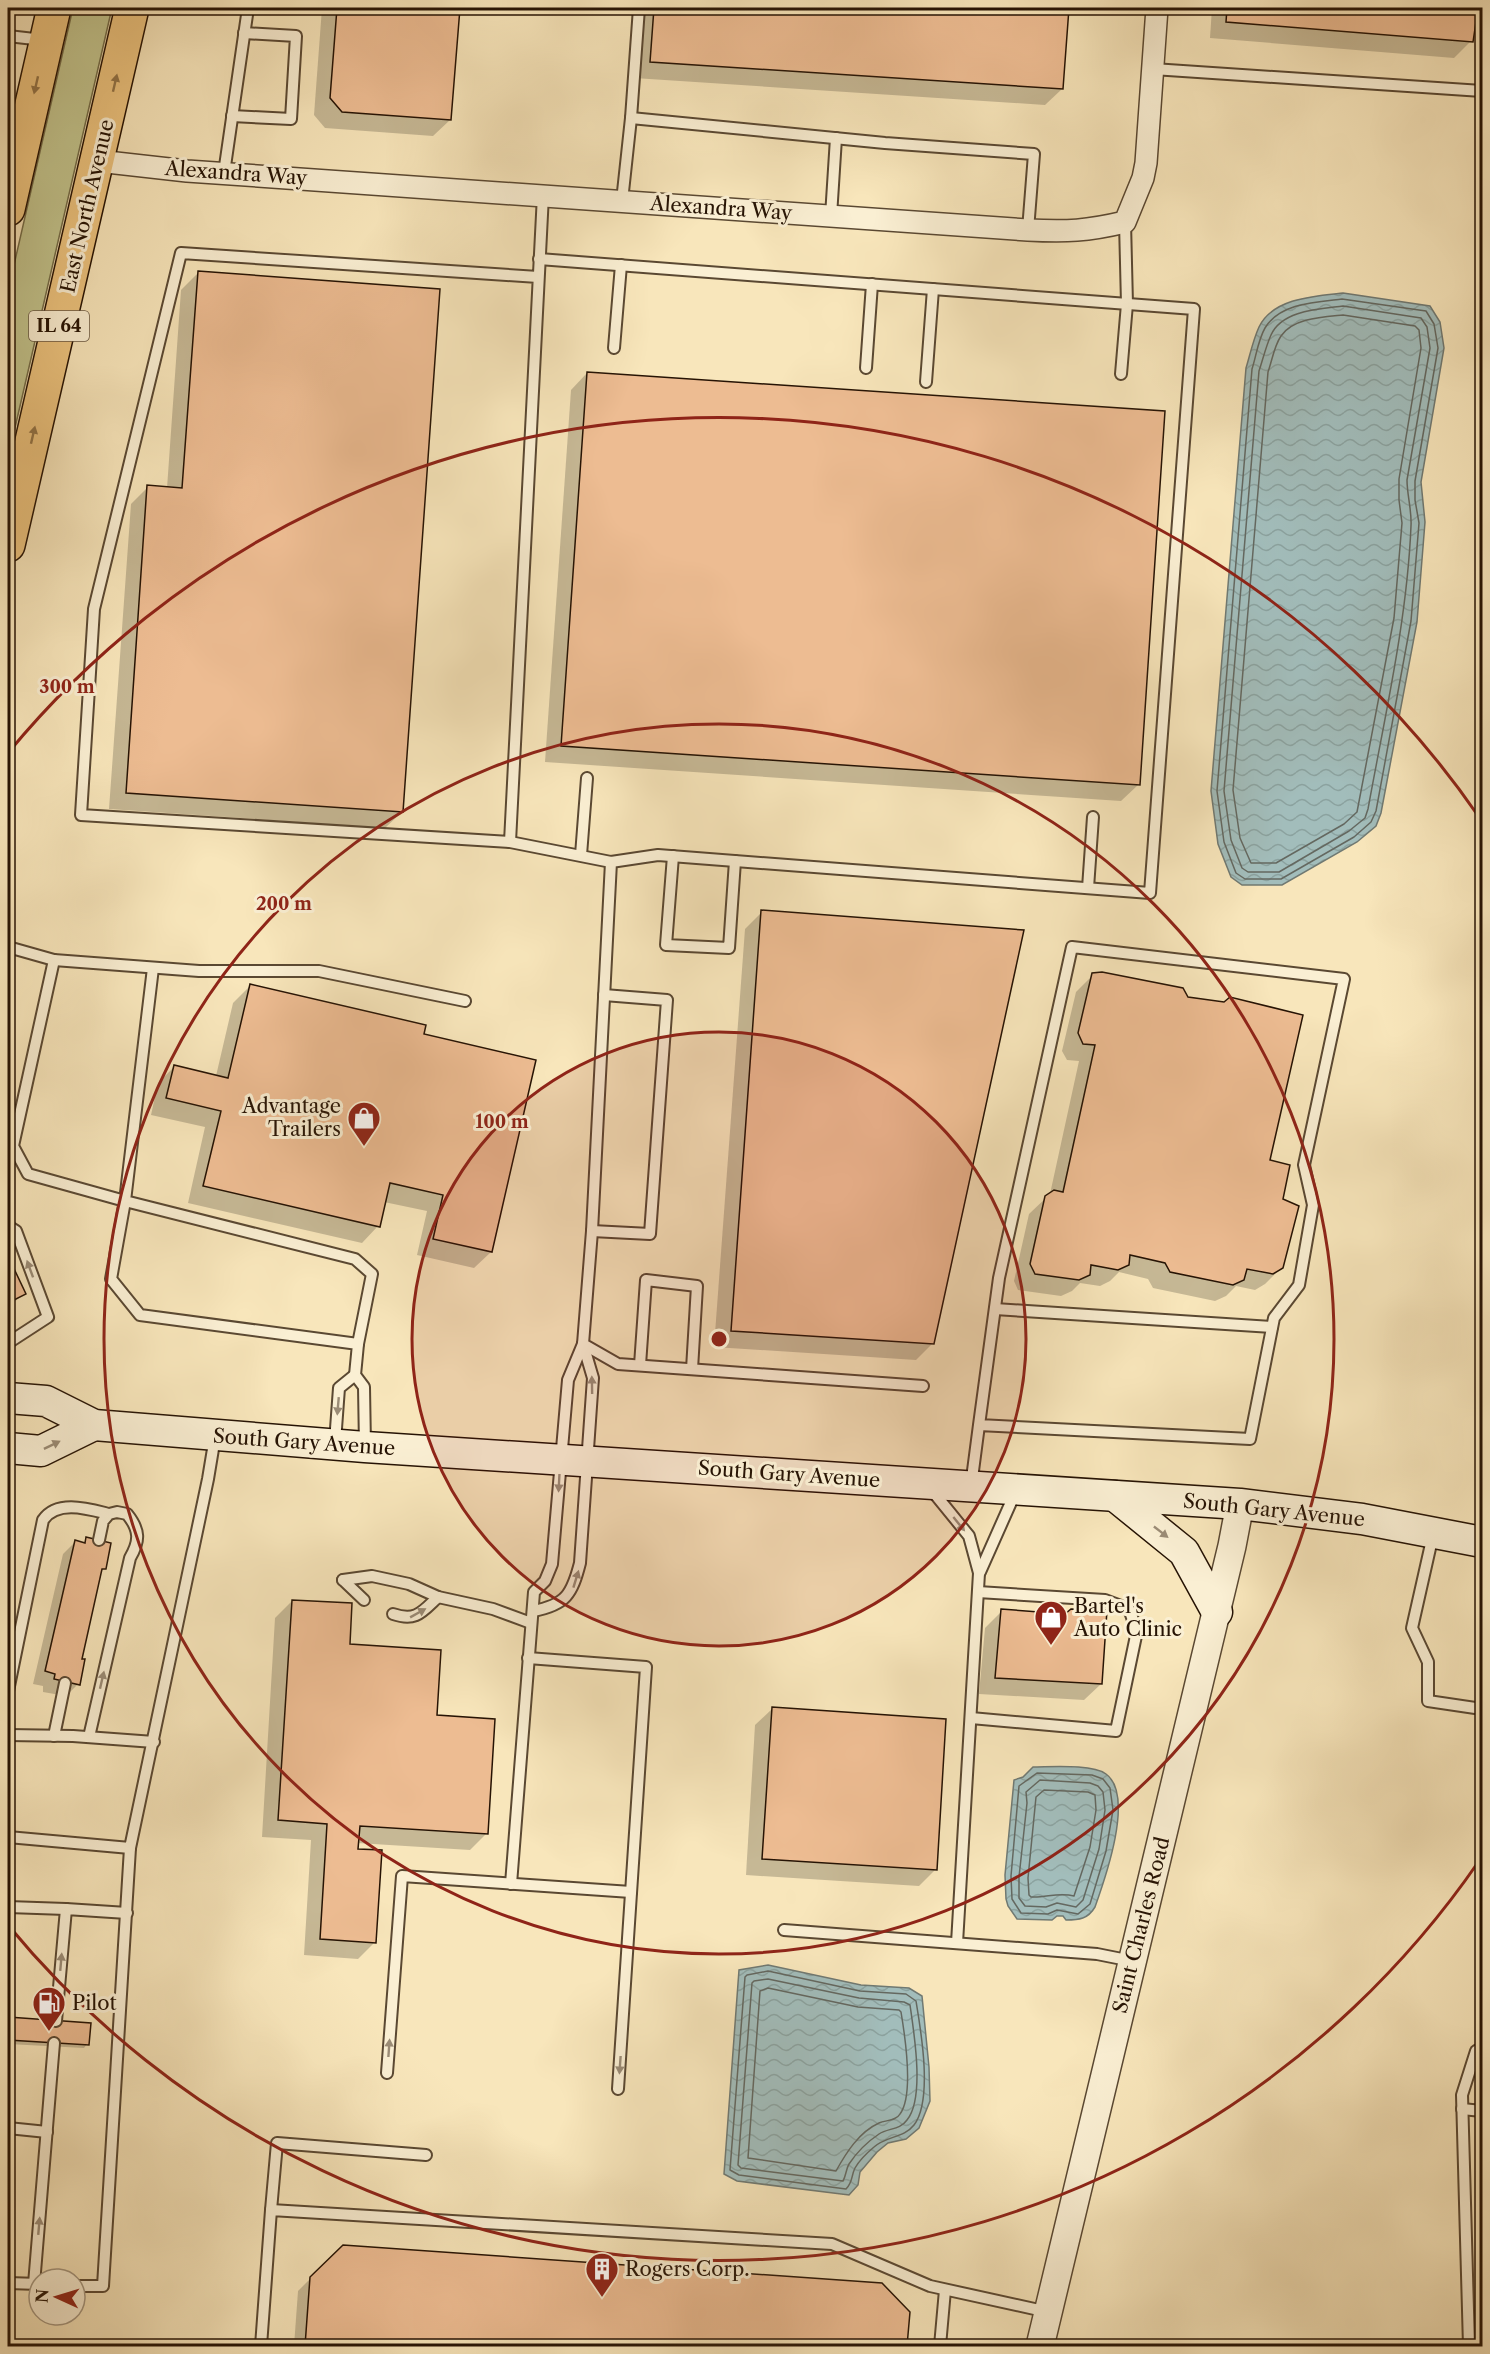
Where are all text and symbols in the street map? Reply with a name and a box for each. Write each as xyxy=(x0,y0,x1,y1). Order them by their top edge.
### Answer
one-way arrow xyxy=(111,74,121,92)
one-way arrow xyxy=(31,76,40,95)
street label: East North Avenue xyxy=(55,117,119,295)
street label: Alexandra Way xyxy=(163,156,309,190)
street label: Alexandra Way xyxy=(648,191,794,225)
road number: IL 64 xyxy=(29,311,89,341)
one-way arrow xyxy=(29,426,39,444)
text: 300 m xyxy=(39,676,95,698)
text: 200 m xyxy=(256,893,312,915)
place label: Advantage Trailers xyxy=(241,1094,341,1141)
shop icon: Advantage Trailers xyxy=(346,1100,382,1147)
text: 100 m xyxy=(475,1111,529,1133)
one-way arrow xyxy=(25,1260,35,1278)
centre of rings xyxy=(709,1329,729,1349)
one-way arrow xyxy=(587,1375,597,1394)
one-way arrow xyxy=(333,1397,343,1416)
street label: South Gary Avenue xyxy=(212,1424,396,1460)
one-way arrow xyxy=(44,1440,61,1450)
street label: South Gary Avenue xyxy=(697,1456,881,1492)
one-way arrow xyxy=(555,1473,564,1492)
street label: South Gary Avenue xyxy=(1182,1489,1366,1531)
one-way arrow xyxy=(953,1516,966,1532)
one-way arrow xyxy=(1153,1526,1168,1538)
one-way arrow xyxy=(572,1570,581,1588)
place label: Bartel's Auto Clinic xyxy=(1073,1594,1182,1641)
shop icon: Bartel's Auto Clinic xyxy=(1033,1599,1069,1646)
one-way arrow xyxy=(409,1608,426,1619)
one-way arrow xyxy=(98,1671,107,1690)
street label: Saint Charles Road xyxy=(1107,1834,1175,2016)
one-way arrow xyxy=(56,1953,66,1972)
fuel station icon: Pilot xyxy=(31,1985,67,2032)
place label: Pilot xyxy=(72,1991,117,2015)
one-way arrow xyxy=(384,2039,394,2058)
one-way arrow xyxy=(615,2055,624,2074)
one-way arrow xyxy=(34,2216,44,2235)
building icon: Rogers Corp. xyxy=(584,2251,620,2298)
place label: Rogers Corp. xyxy=(625,2257,750,2281)
north arrow xyxy=(27,2267,87,2327)
text: N xyxy=(32,2288,53,2304)

